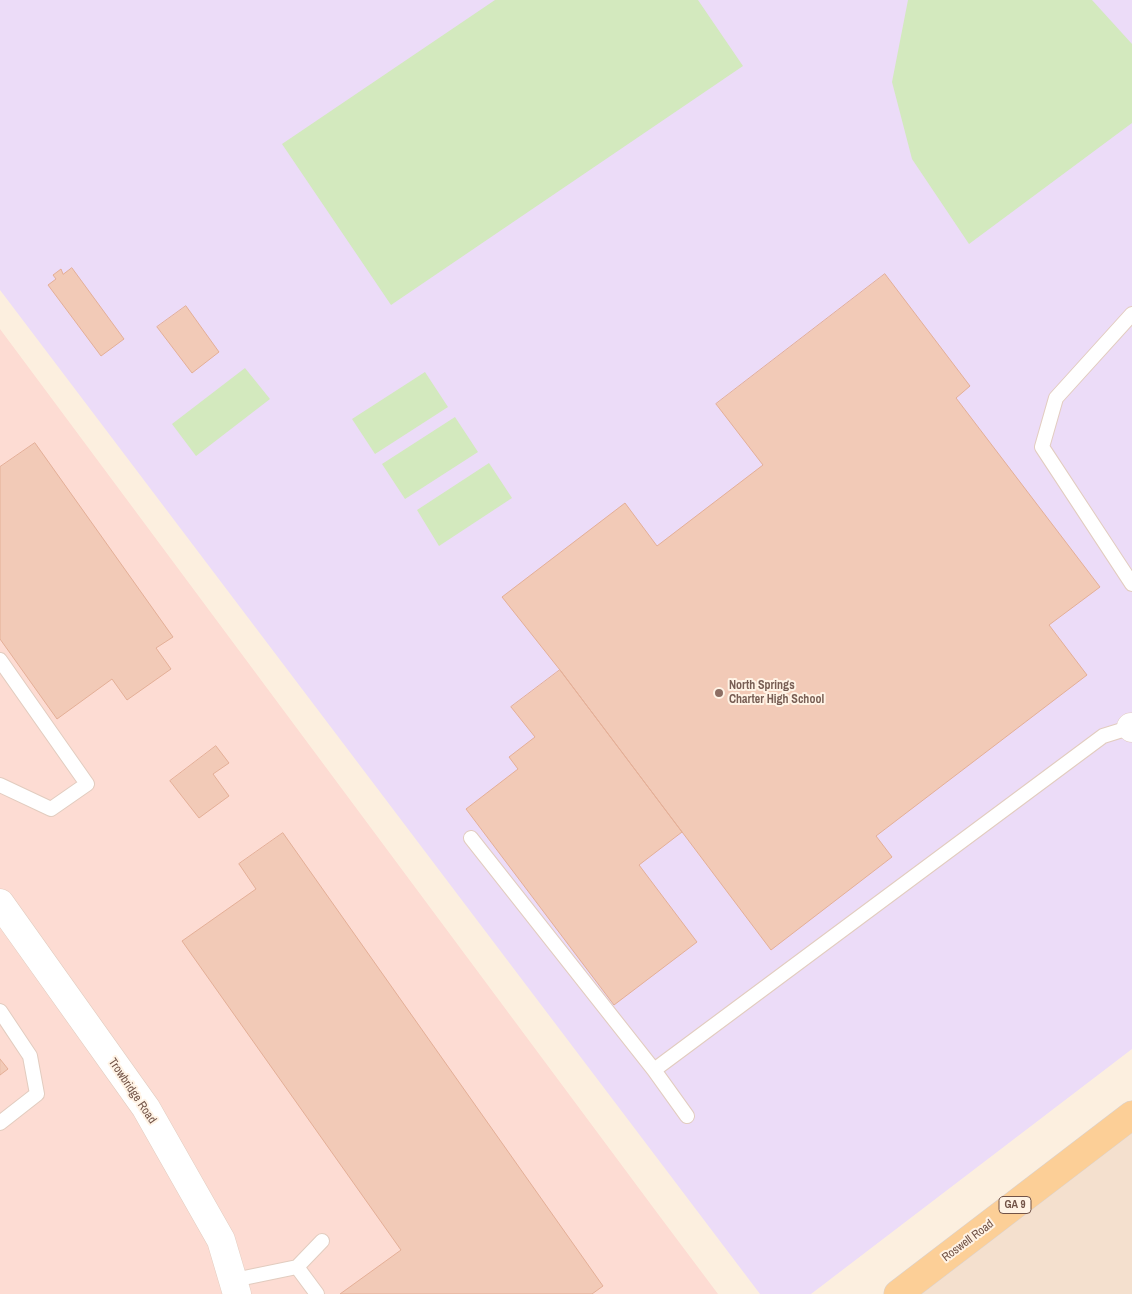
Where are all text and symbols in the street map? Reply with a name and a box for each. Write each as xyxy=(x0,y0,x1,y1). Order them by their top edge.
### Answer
place label: North Springs Charter High School xyxy=(729,679,824,707)
marker: North Springs Charter High School xyxy=(713,687,725,699)
street label: Trowbridge Road xyxy=(105,1056,159,1126)
road number: GA 9 xyxy=(999,1196,1031,1214)
street label: Roswell Road xyxy=(939,1217,997,1265)

